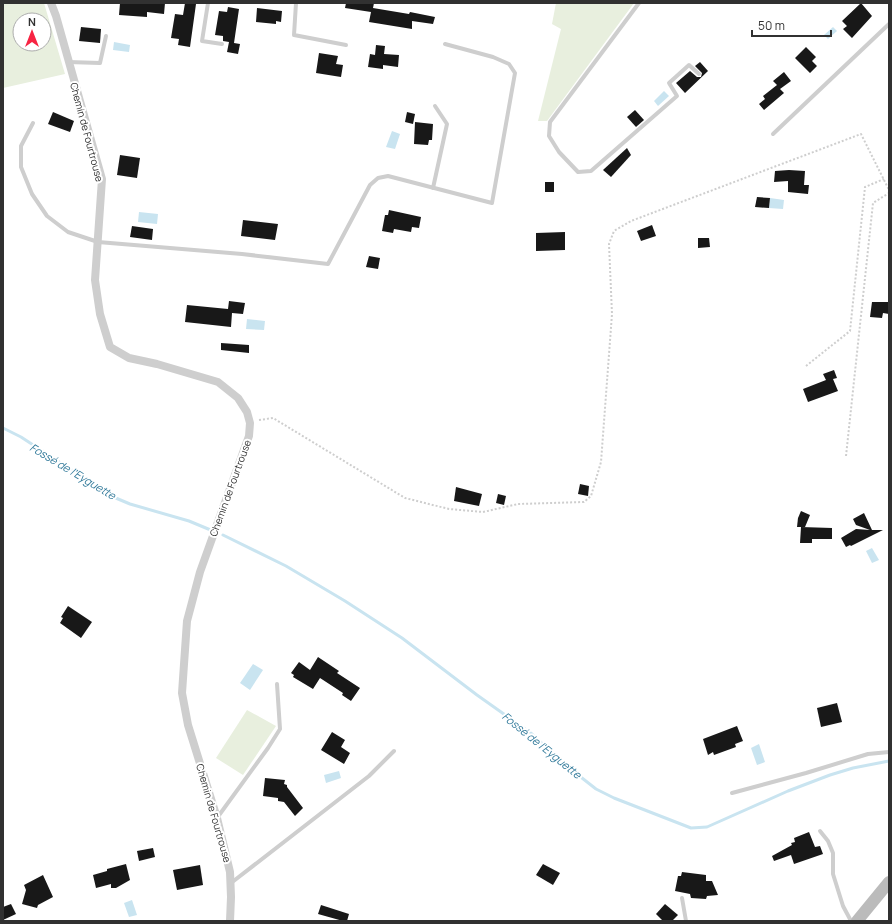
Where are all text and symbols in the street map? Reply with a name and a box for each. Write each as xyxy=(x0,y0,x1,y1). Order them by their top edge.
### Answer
north arrow xyxy=(12,12,52,52)
scale bar xyxy=(752,12,831,38)
text: N xyxy=(28,14,36,29)
text: 50 m xyxy=(758,17,785,34)
street label: Chemin de Fourtrouse xyxy=(67,81,107,183)
street label: Chemin de Fourtrouse xyxy=(206,437,254,538)
water label: Fossé de l'Eyguette xyxy=(27,439,119,503)
water label: Fossé de l'Eyguette xyxy=(499,708,585,782)
street label: Chemin de Fourtrouse xyxy=(193,762,235,864)

